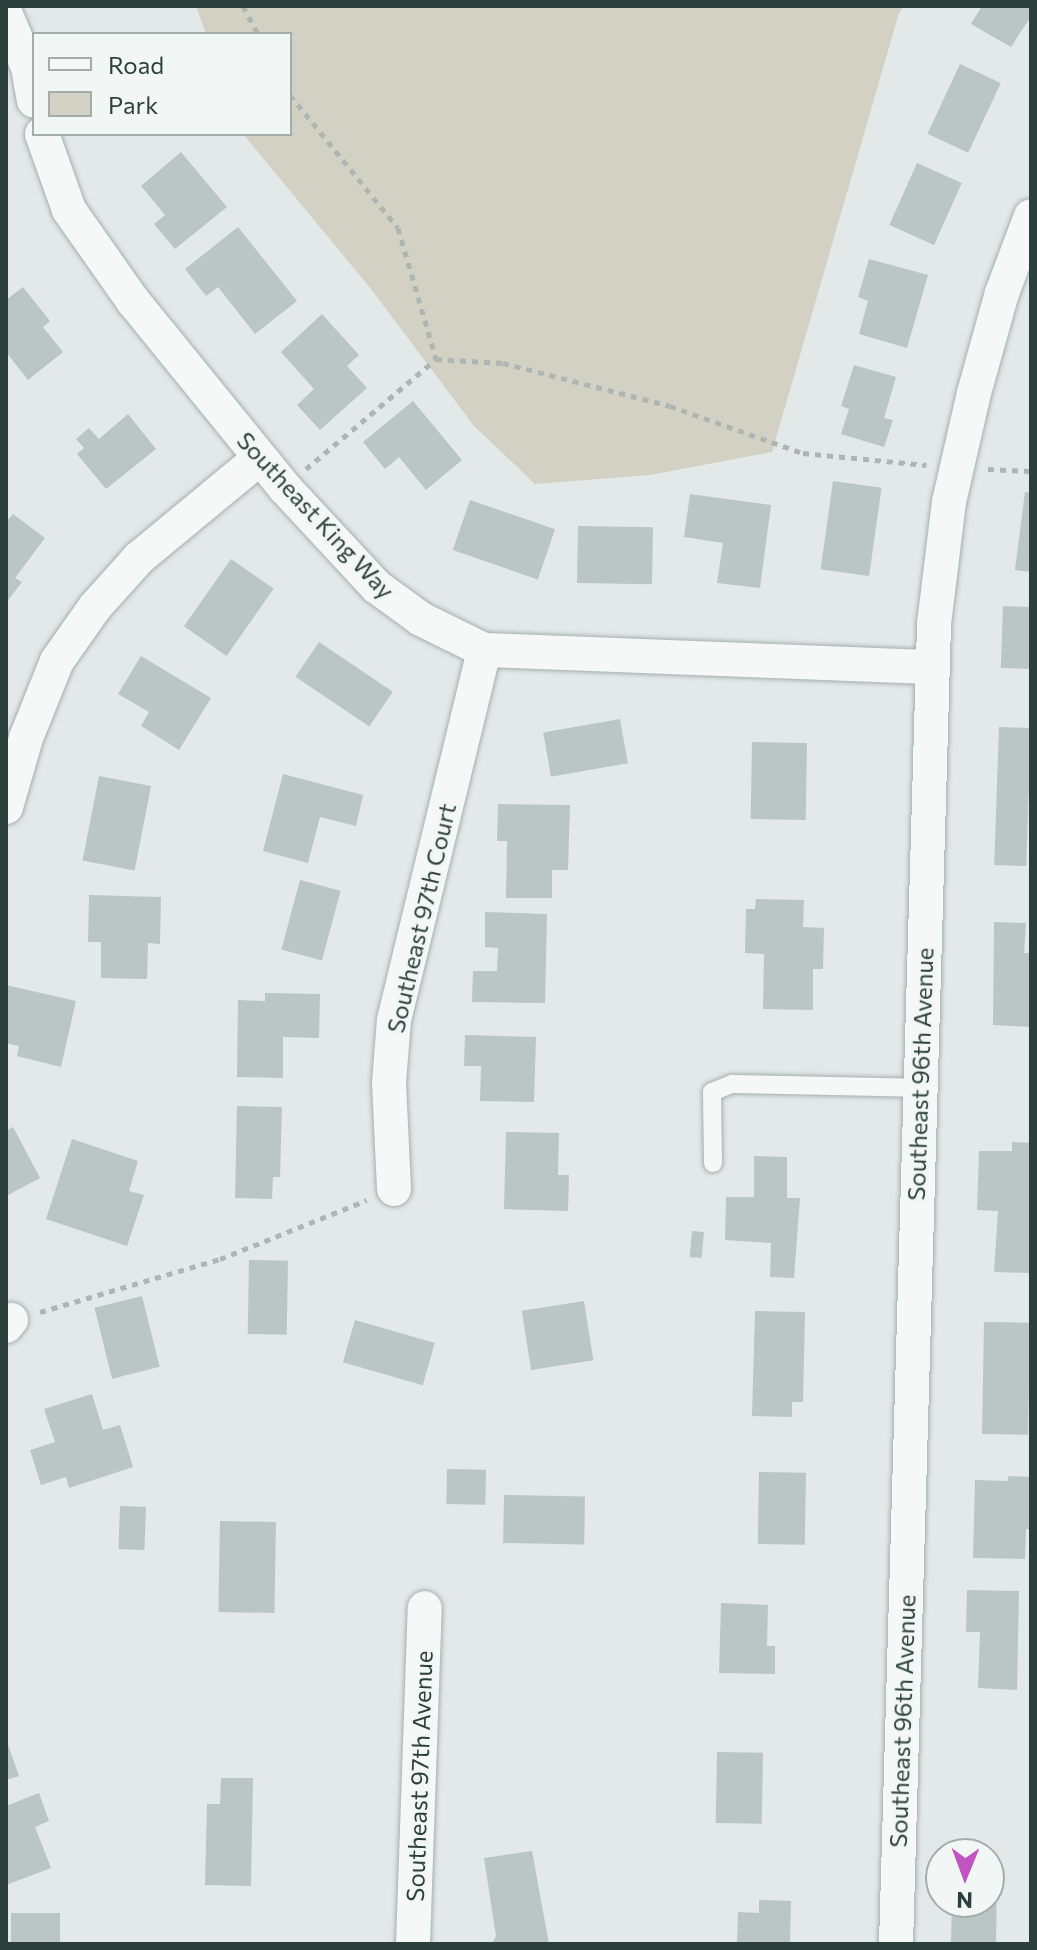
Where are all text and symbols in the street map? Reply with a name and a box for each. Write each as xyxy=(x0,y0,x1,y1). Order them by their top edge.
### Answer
legend xyxy=(32,32,292,136)
text: Road xyxy=(108,50,164,79)
text: Park xyxy=(108,90,158,119)
street label: Southeast King Way xyxy=(231,426,401,604)
street label: Southeast 97th Court xyxy=(381,800,461,1036)
street label: Southeast 96th Avenue xyxy=(901,947,939,1201)
street label: Southeast 96th Avenue xyxy=(883,1594,921,1848)
street label: Southeast 97th Avenue xyxy=(400,1650,438,1902)
north arrow xyxy=(925,1838,1005,1918)
text: N xyxy=(956,1887,973,1914)

